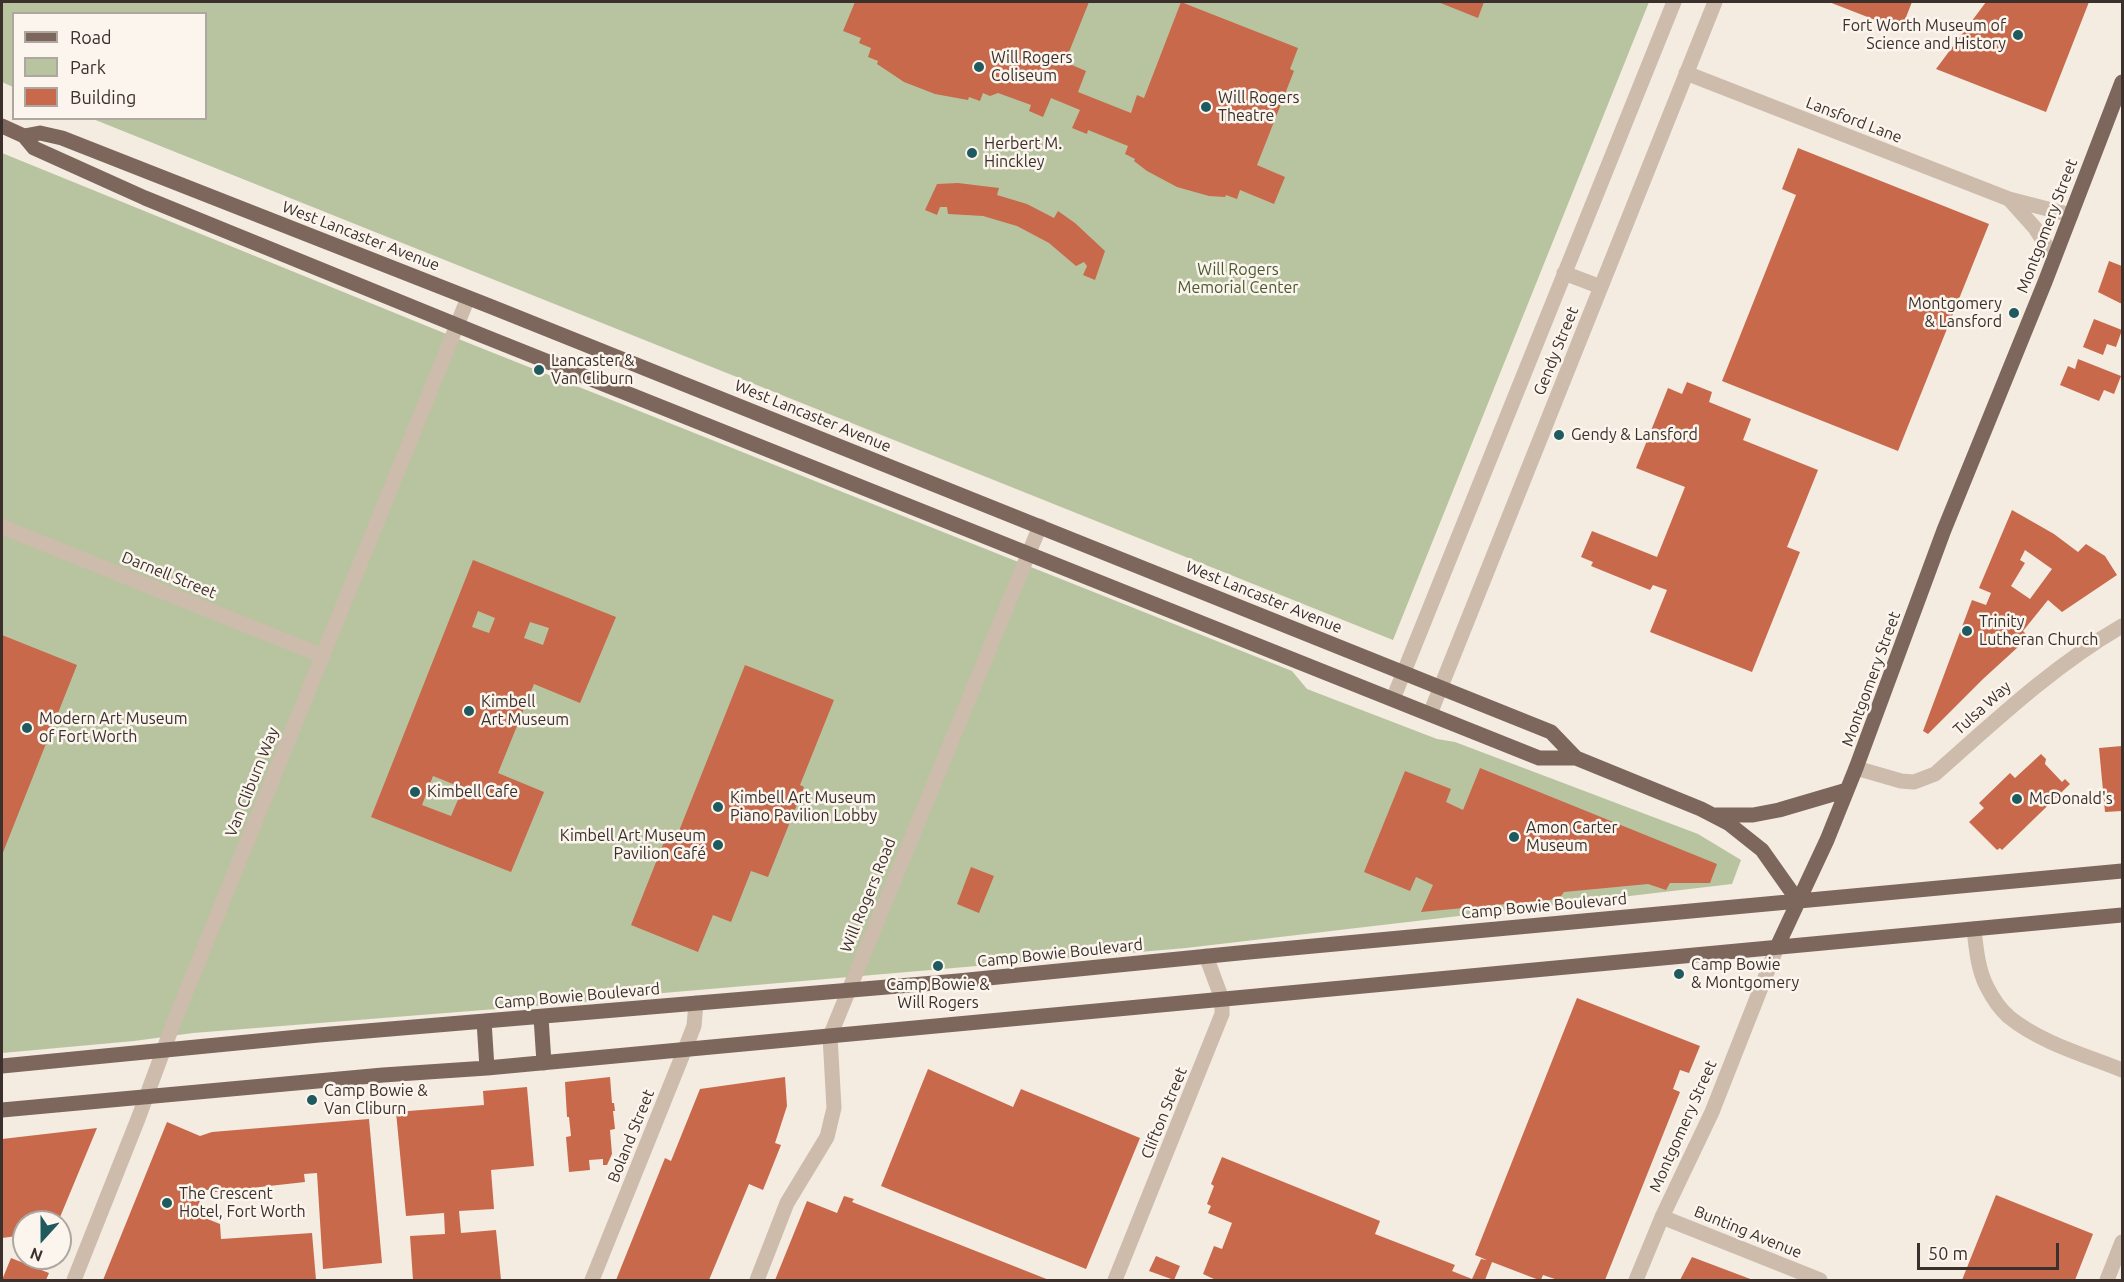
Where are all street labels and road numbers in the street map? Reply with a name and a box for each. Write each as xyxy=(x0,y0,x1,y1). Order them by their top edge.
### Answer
street label: Lansford Lane xyxy=(1803,93,1905,147)
street label: Montgomery Street xyxy=(2013,156,2081,296)
street label: West Lancaster Avenue xyxy=(280,197,442,275)
street label: Gendy Street xyxy=(1529,304,1583,398)
street label: West Lancaster Avenue xyxy=(732,376,894,456)
street label: Darnell Street xyxy=(119,547,219,603)
street label: West Lancaster Avenue xyxy=(1183,557,1345,637)
street label: Montgomery Street xyxy=(1838,609,1904,749)
street label: Tulsa Way xyxy=(1949,677,2015,739)
street label: Van Cliburn Way xyxy=(221,724,283,840)
street label: Will Rogers Road xyxy=(836,835,900,955)
street label: Camp Bowie Boulevard xyxy=(1460,889,1628,923)
street label: Camp Bowie Boulevard xyxy=(976,935,1144,971)
street label: Camp Bowie Boulevard xyxy=(493,979,661,1013)
street label: Montgomery Street xyxy=(1645,1057,1721,1195)
street label: Clifton Street xyxy=(1137,1064,1191,1162)
street label: Boland Street xyxy=(604,1087,658,1185)
street label: Bunting Avenue xyxy=(1691,1202,1805,1262)

